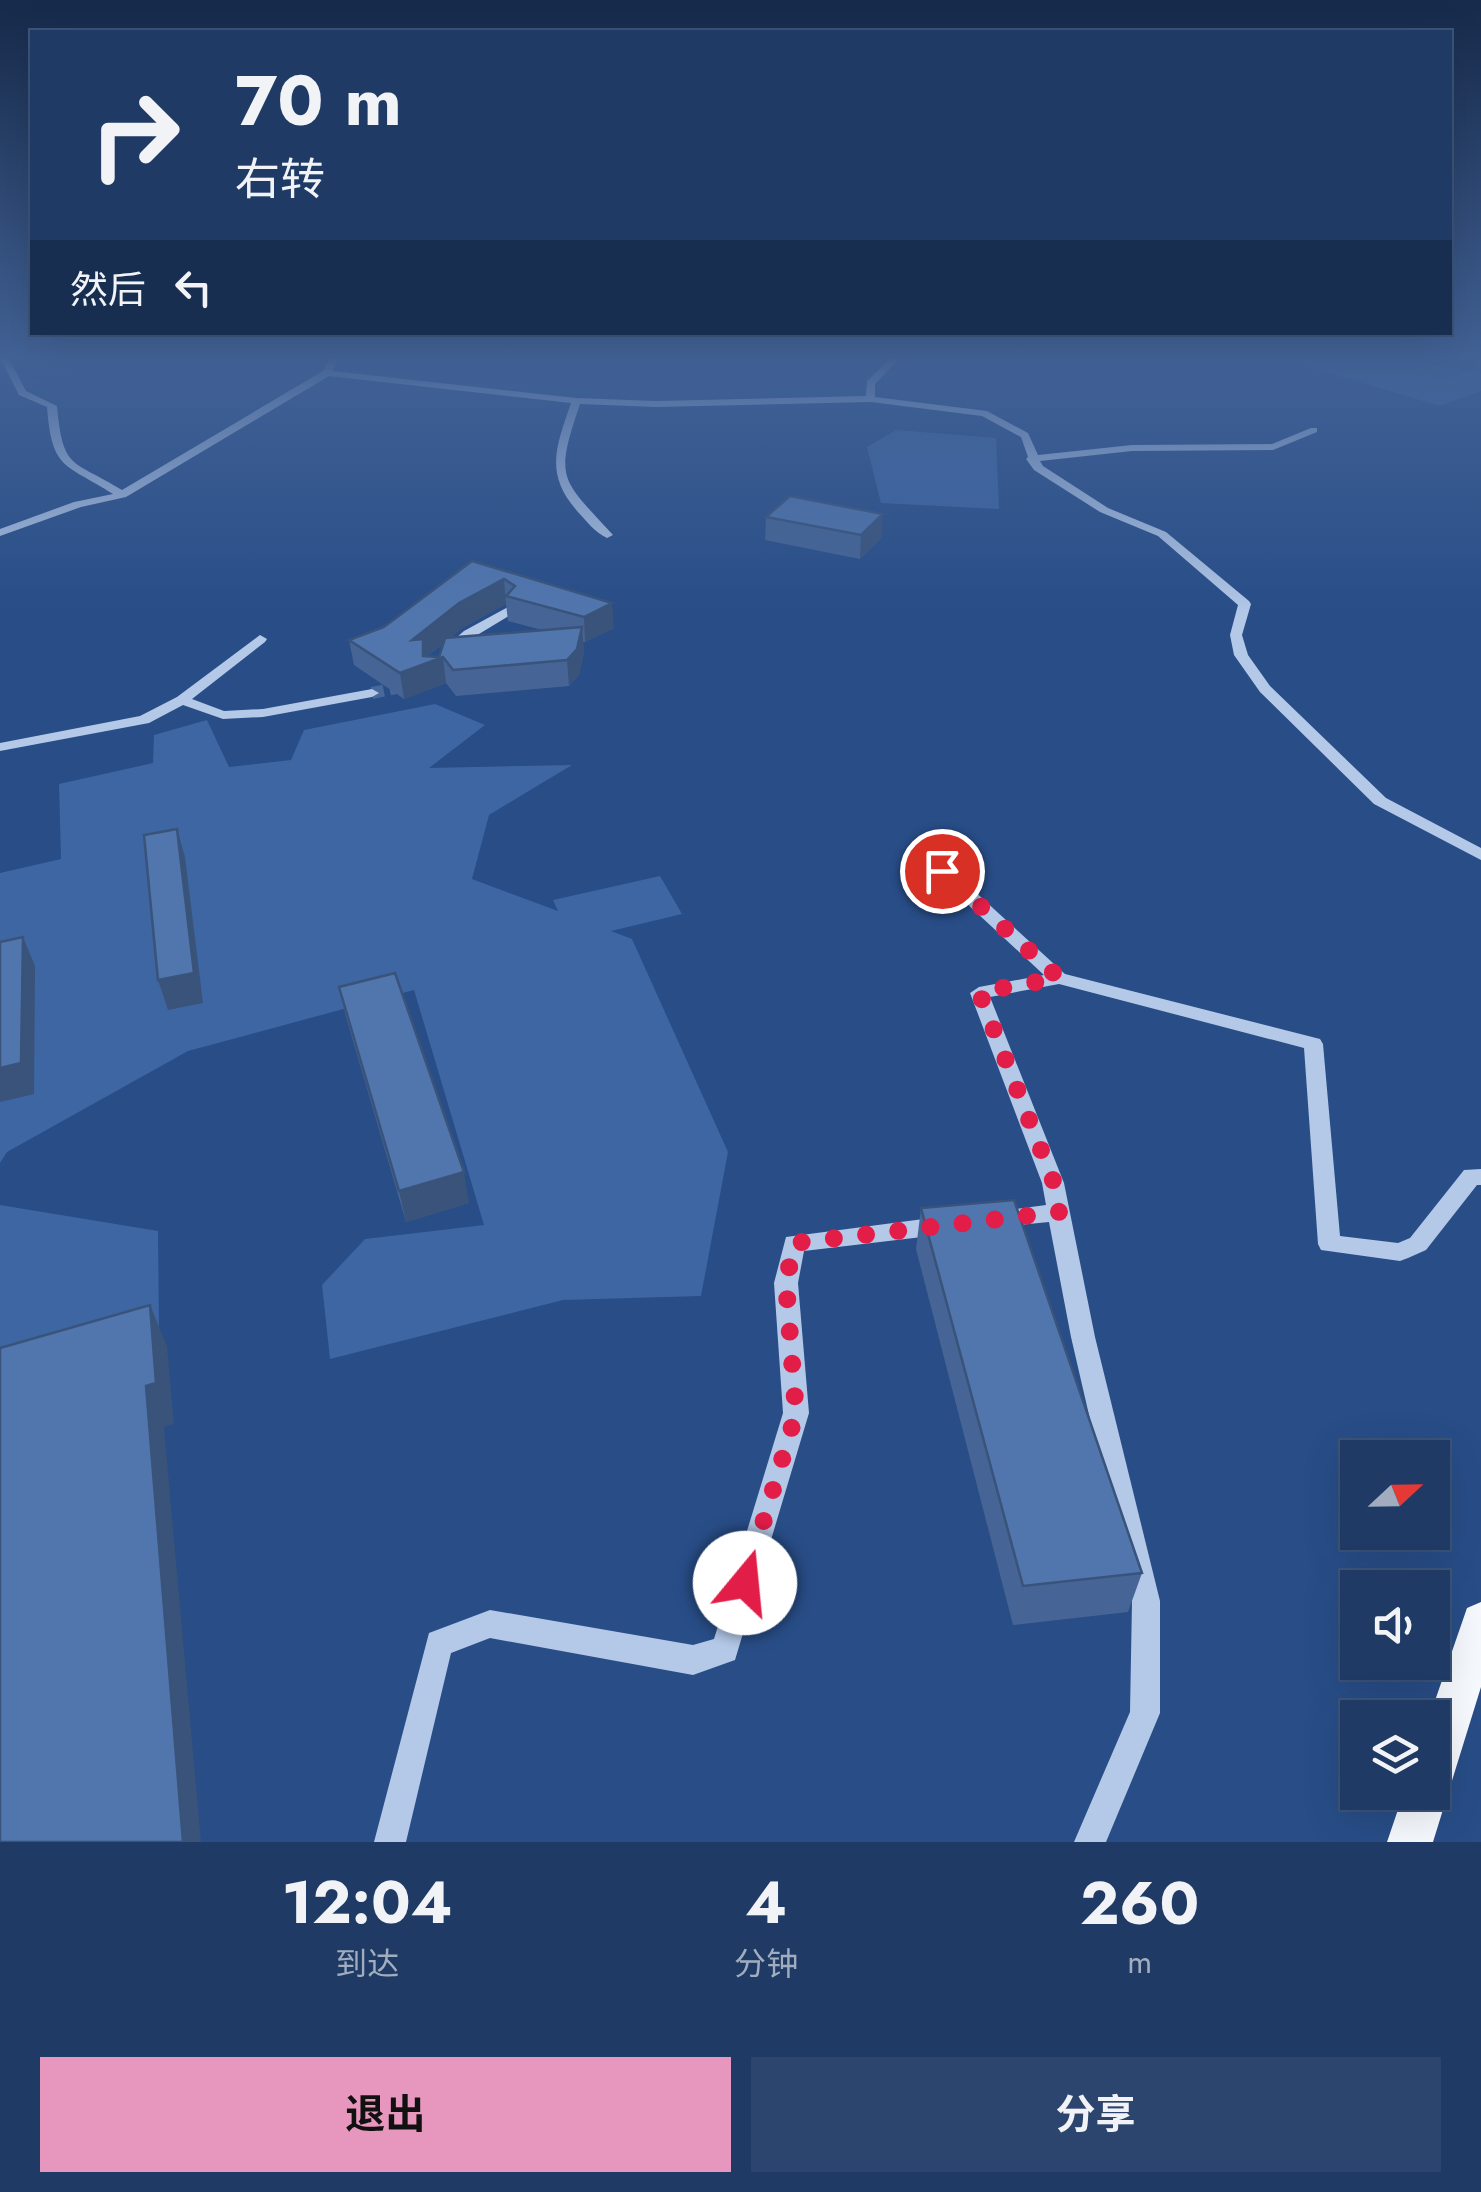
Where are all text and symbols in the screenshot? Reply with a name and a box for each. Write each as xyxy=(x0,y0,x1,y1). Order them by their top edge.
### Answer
text: 70 m xyxy=(235,50,402,151)
icon: right xyxy=(70,70,200,200)
text: 右转 xyxy=(235,147,325,212)
icon: left xyxy=(166,260,221,315)
text: 然后 xyxy=(70,262,146,317)
pin xyxy=(900,829,985,914)
icon: arrive xyxy=(915,844,970,899)
north arrow xyxy=(1340,1440,1450,1550)
map controls xyxy=(1340,1440,1450,1810)
position arrow xyxy=(693,1531,797,1635)
button: sound xyxy=(1340,1570,1450,1680)
button: layers xyxy=(1340,1700,1450,1810)
text: 12:04 xyxy=(282,1859,453,1946)
text: 4 xyxy=(745,1859,787,1946)
text: 260 xyxy=(1080,1860,1199,1947)
text: m xyxy=(1127,1939,1152,1985)
text: 到达 xyxy=(335,1941,399,1987)
text: 分钟 xyxy=(734,1941,798,1987)
button: 退出 xyxy=(40,2057,731,2172)
button: 分享 xyxy=(751,2057,1441,2172)

